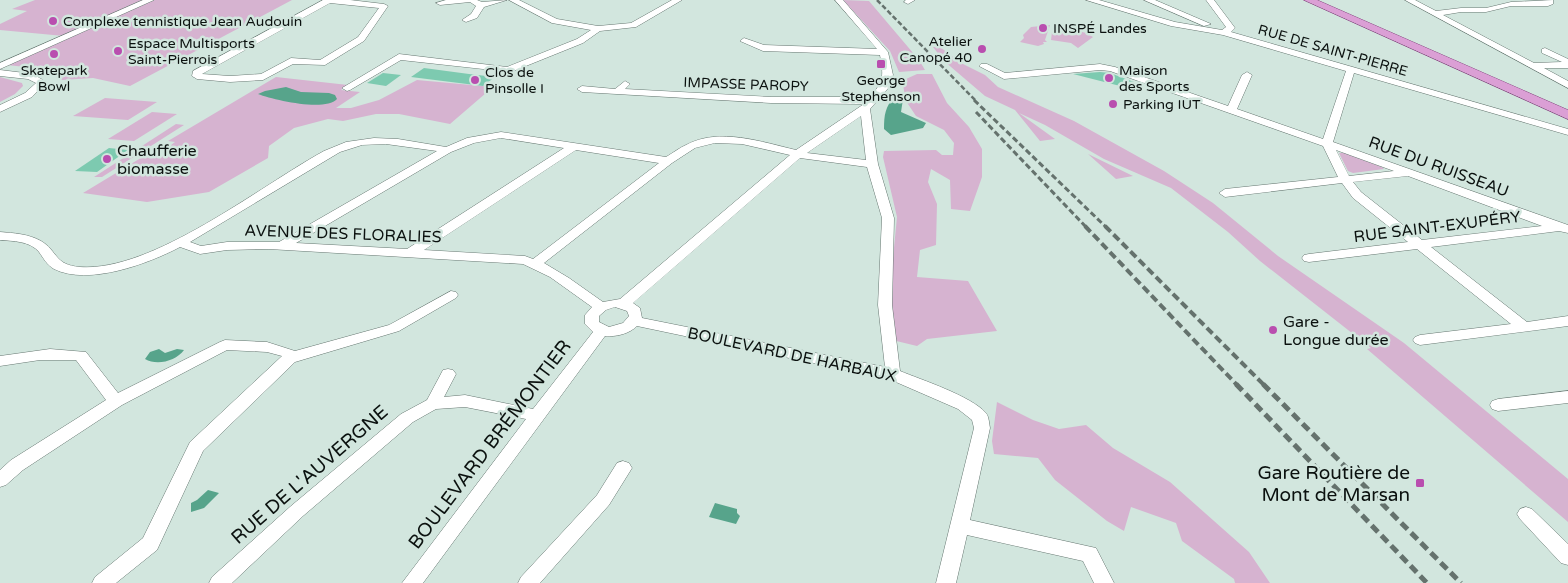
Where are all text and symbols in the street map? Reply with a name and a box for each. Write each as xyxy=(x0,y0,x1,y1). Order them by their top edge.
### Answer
place label: Complexe tennistique Jean Audouin xyxy=(63,13,302,30)
marker: Complexe tennistique Jean Audouin xyxy=(47,15,59,27)
place label: INSPÉ Landes xyxy=(1053,20,1147,37)
street label: RUE DE SAINT-PIERRE xyxy=(1256,21,1410,80)
marker: INSPÉ Landes xyxy=(1037,22,1049,34)
place label: Atelier Canopé 40 xyxy=(899,33,973,66)
place label: Espace Multisports Saint-Pierrois xyxy=(128,35,255,68)
marker: Atelier Canopé 40 xyxy=(976,43,988,55)
marker: Espace Multisports Saint-Pierrois xyxy=(112,45,124,57)
marker: Skatepark Bowl xyxy=(48,48,60,60)
marker: George Stephenson xyxy=(875,58,887,70)
place label: Skatepark Bowl xyxy=(21,62,88,95)
place label: Maison des Sports xyxy=(1119,62,1190,95)
place label: Clos de Pinsolle I xyxy=(485,64,544,97)
place label: George Stephenson xyxy=(841,72,921,105)
marker: Maison des Sports xyxy=(1103,72,1115,84)
marker: Clos de Pinsolle I xyxy=(469,74,481,86)
street label: IMPASSE PAROPY xyxy=(683,74,809,95)
place label: Parking IUT xyxy=(1123,96,1201,113)
marker: Parking IUT xyxy=(1107,98,1119,110)
street label: RUE DU RUISSEAU xyxy=(1366,132,1512,202)
place label: Chaufferie biomasse xyxy=(117,141,197,179)
marker: Chaufferie biomasse xyxy=(101,153,113,165)
street label: RUE SAINT-EXUPÉRY xyxy=(1353,207,1522,247)
street label: AVENUE DES FLORALIES xyxy=(244,221,442,247)
place label: Gare - Longue durée xyxy=(1283,312,1389,350)
street label: BOULEVARD DE HARBAUX xyxy=(686,323,898,387)
marker: Gare - Longue durée xyxy=(1267,324,1279,336)
street label: BOULEVARD BRÉMONTIER xyxy=(404,336,576,553)
street label: RUE DE L'AUVERGNE xyxy=(227,401,392,549)
place label: Gare Routière de Mont de Marsan xyxy=(1257,462,1410,506)
marker: Gare Routière de Mont de Marsan xyxy=(1414,477,1426,489)

